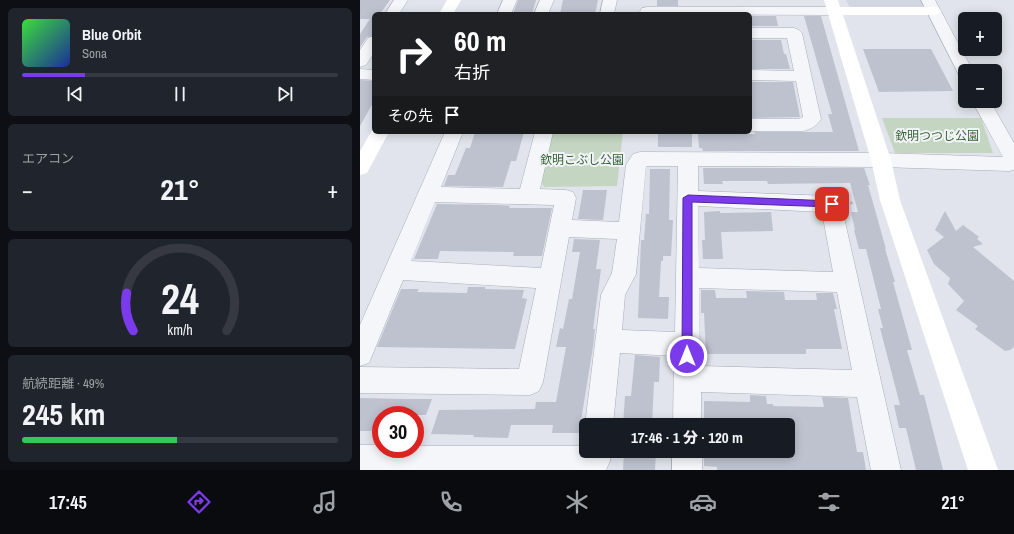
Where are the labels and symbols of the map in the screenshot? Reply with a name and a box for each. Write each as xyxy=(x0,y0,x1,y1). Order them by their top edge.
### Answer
park label: 欽明つつじ公園 xyxy=(895,128,979,144)
park label: 欽明こぶし公園 xyxy=(540,152,624,168)
pin xyxy=(815,187,849,221)
position arrow xyxy=(666,335,708,377)
speed limit sign: 30 xyxy=(372,406,424,458)

